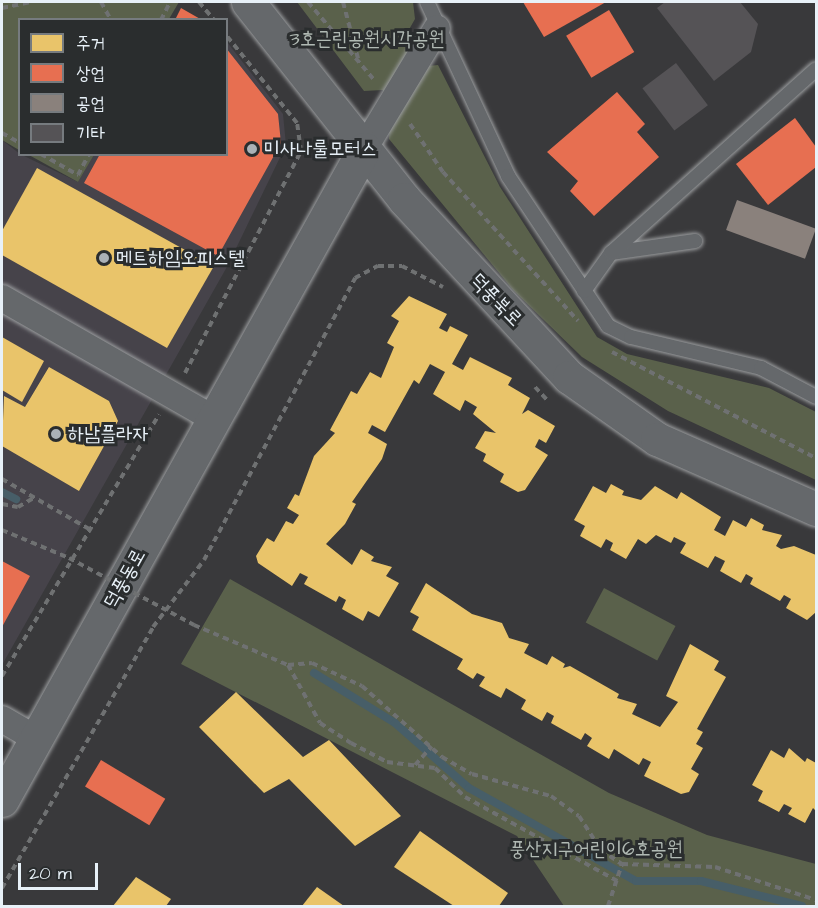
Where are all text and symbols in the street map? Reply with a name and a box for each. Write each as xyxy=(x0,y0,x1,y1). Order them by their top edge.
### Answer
legend xyxy=(18,18,228,156)
park label: 3호근린공원시각공원 xyxy=(289,27,445,51)
text: 주거 xyxy=(76,31,105,56)
text: 상업 xyxy=(76,61,105,86)
text: 공업 xyxy=(76,91,105,116)
text: 기타 xyxy=(76,121,105,146)
place label: 미사나룰모터스 xyxy=(264,137,377,161)
marker: 미사나룰모터스 xyxy=(245,142,259,156)
place label: 메트하임오피스텔 xyxy=(116,246,245,270)
marker: 메트하임오피스텔 xyxy=(97,251,111,265)
street label: 덕풍북로 xyxy=(465,269,527,331)
place label: 하남플라자 xyxy=(68,422,148,446)
marker: 하남플라자 xyxy=(49,427,63,441)
street label: 덕풍동로 xyxy=(99,545,151,613)
park label: 풍산지구어린이6호공원 xyxy=(509,837,683,861)
scale bar xyxy=(21,851,100,889)
text: 20 m xyxy=(29,861,72,886)

